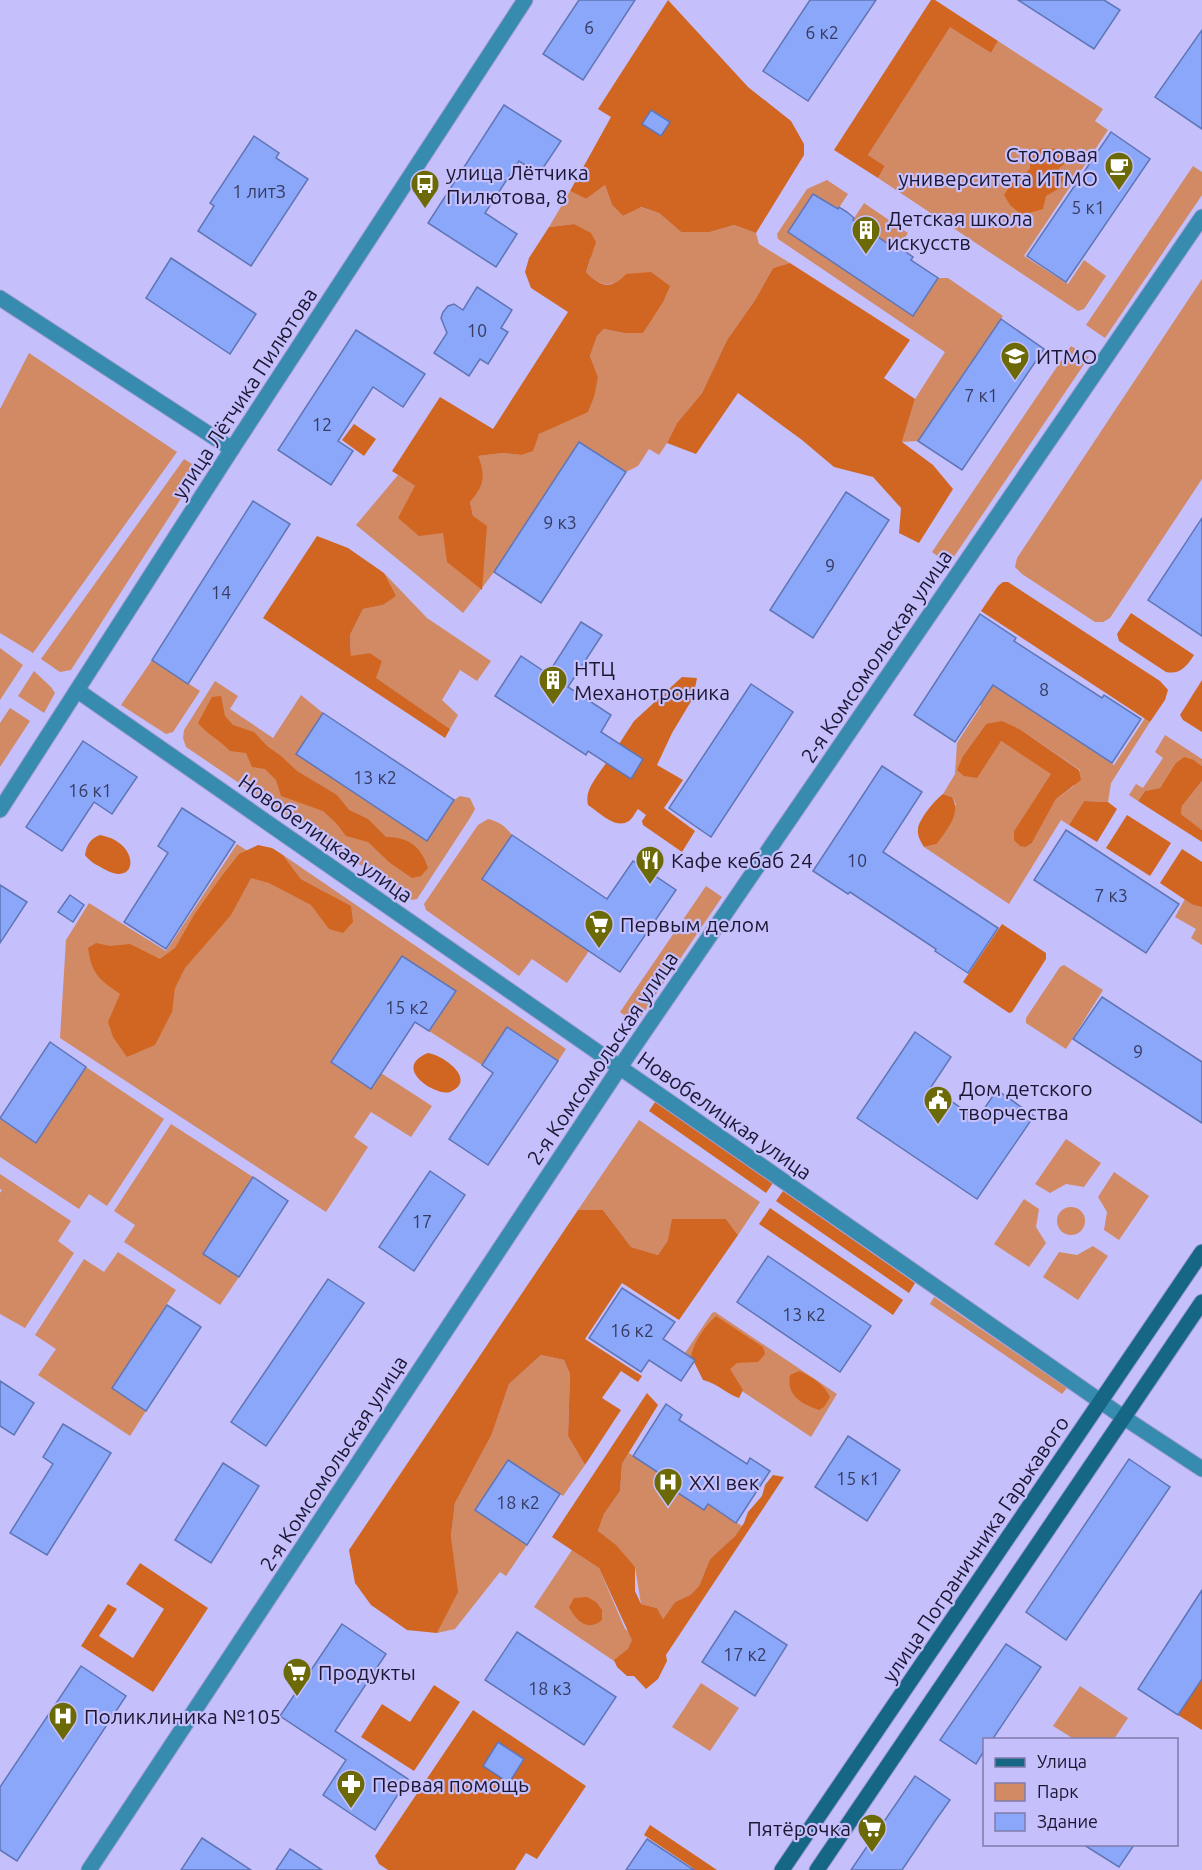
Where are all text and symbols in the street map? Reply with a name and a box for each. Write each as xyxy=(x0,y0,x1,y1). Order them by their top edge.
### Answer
house number: 6 xyxy=(584,17,594,37)
house number: 6 к2 xyxy=(805,22,839,42)
place label: Столовая университета ИТМО xyxy=(898,142,1098,190)
cafe icon: Столовая университета ИТМО xyxy=(1103,150,1135,192)
place label: улица Лётчика Пилютова, 8 xyxy=(446,160,589,208)
bus stop icon: улица Лётчика Пилютова, 8 xyxy=(409,168,441,210)
house number: 1 литЗ xyxy=(232,181,286,201)
house number: 5 к1 xyxy=(1071,197,1105,217)
place label: Детская школа искусств xyxy=(887,206,1033,254)
building icon: Детская школа искусств xyxy=(850,214,882,256)
street label: улица Лётчика Пилютова xyxy=(167,283,321,503)
house number: 10 xyxy=(467,320,487,340)
school or university icon: ИТМО xyxy=(999,340,1031,382)
place label: ИТМО xyxy=(1036,344,1097,368)
house number: 7 к1 xyxy=(964,385,998,405)
house number: 12 xyxy=(312,414,332,434)
house number: 9 к3 xyxy=(543,512,577,532)
street label: 2-я Комсомольская улица xyxy=(796,545,956,767)
house number: 9 xyxy=(825,555,835,575)
house number: 14 xyxy=(211,582,231,602)
place label: НТЦ Механотроника xyxy=(574,656,730,704)
building icon: НТЦ Механотроника xyxy=(537,664,569,706)
house number: 8 xyxy=(1039,679,1049,699)
house number: 13 к2 xyxy=(353,767,397,787)
street label: Новобелицкая улица xyxy=(234,769,418,907)
house number: 16 к1 xyxy=(68,780,112,800)
restaurant icon: Кафе кебаб 24 xyxy=(634,844,666,886)
place label: Кафе кебаб 24 xyxy=(671,848,813,872)
house number: 10 xyxy=(847,850,867,870)
house number: 7 к3 xyxy=(1094,885,1128,905)
supermarket icon: Первым делом xyxy=(583,908,615,950)
place label: Первым делом xyxy=(620,912,769,936)
street label: 2-я Комсомольская улица xyxy=(522,947,682,1169)
house number: 15 к2 xyxy=(385,997,429,1017)
house number: 9 xyxy=(1133,1041,1143,1061)
street label: Новобелицкая улица xyxy=(633,1046,817,1184)
place label: Дом детского творчества xyxy=(959,1076,1092,1124)
public building icon: Дом детского творчества xyxy=(922,1084,954,1126)
house number: 17 xyxy=(412,1211,432,1231)
house number: 13 к2 xyxy=(782,1304,826,1324)
house number: 16 к2 xyxy=(610,1320,654,1340)
street label: 2-я Комсомольская улица xyxy=(254,1351,412,1575)
street label: улица Пограничника Гарькавого xyxy=(877,1411,1073,1687)
hospital icon: XXI век xyxy=(652,1466,684,1508)
house number: 15 к1 xyxy=(836,1468,880,1488)
place label: XXI век xyxy=(689,1470,760,1494)
house number: 18 к2 xyxy=(496,1492,540,1512)
house number: 17 к2 xyxy=(723,1644,767,1664)
supermarket icon: Продукты xyxy=(281,1656,313,1698)
place label: Продукты xyxy=(318,1660,416,1684)
house number: 18 к3 xyxy=(528,1678,572,1698)
hospital icon: Поликлиника №105 xyxy=(47,1700,79,1742)
place label: Поликлиника №105 xyxy=(84,1704,281,1728)
legend xyxy=(983,1738,1178,1846)
text: Улица xyxy=(1037,1751,1087,1771)
pharmacy icon: Первая помощь xyxy=(335,1768,367,1810)
place label: Первая помощь xyxy=(372,1772,529,1796)
text: Парк xyxy=(1037,1781,1078,1801)
text: Здание xyxy=(1037,1811,1098,1831)
supermarket icon: Пятёрочка xyxy=(856,1812,888,1854)
place label: Пятёрочка xyxy=(747,1816,851,1840)

